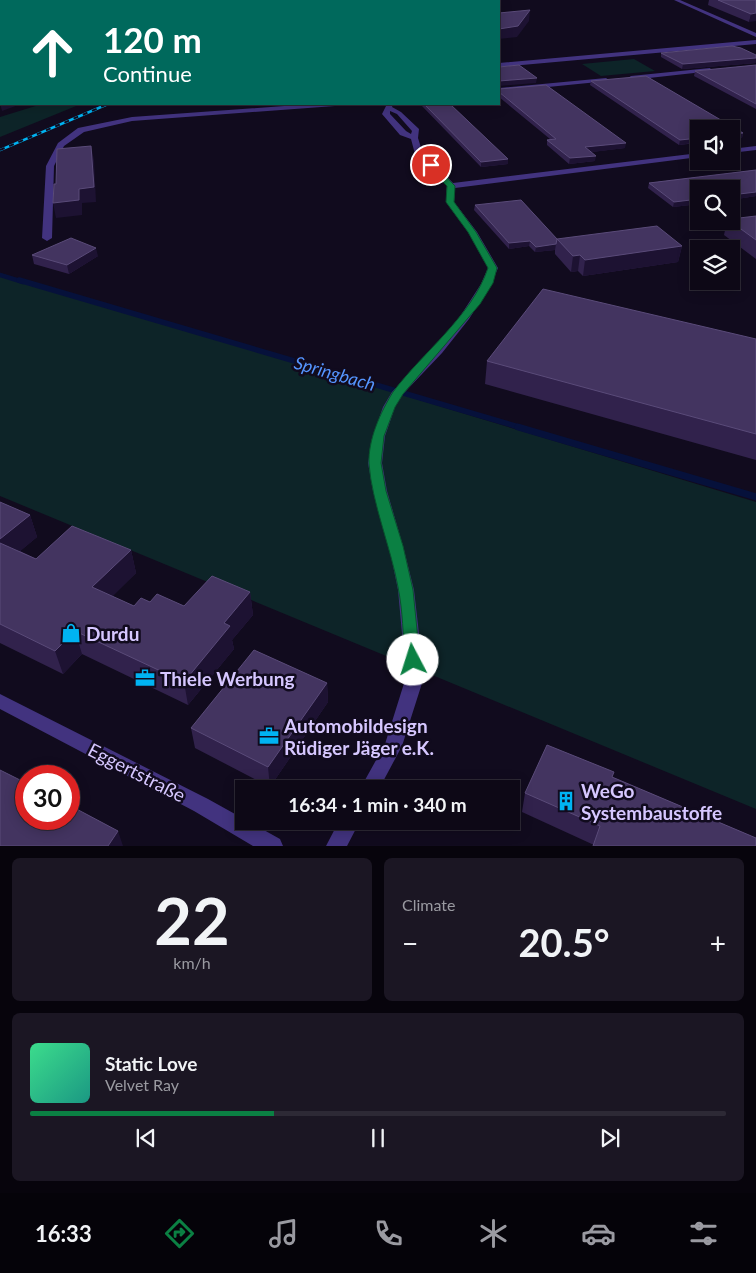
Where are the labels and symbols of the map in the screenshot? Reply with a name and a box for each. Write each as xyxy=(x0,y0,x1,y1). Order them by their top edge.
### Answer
pin xyxy=(410,144,452,186)
water label: Springbach xyxy=(292,351,378,395)
shop icon: Durdu xyxy=(60,622,82,644)
place label: Durdu xyxy=(86,622,139,645)
position arrow xyxy=(386,633,438,685)
office icon: Thiele Werbung xyxy=(134,667,156,689)
place label: Thiele Werbung xyxy=(160,667,295,690)
place label: Automobildesign Rüdiger Jäger e.K. xyxy=(283,714,434,759)
office icon: Automobildesign Rüdiger Jäger e.K. xyxy=(258,725,280,747)
street label: Eggertstraße xyxy=(84,738,190,806)
speed limit sign: 30 xyxy=(15,765,80,830)
place label: WeGo Systembaustoffe xyxy=(581,779,722,824)
building icon: WeGo Systembaustoffe xyxy=(555,790,577,812)

